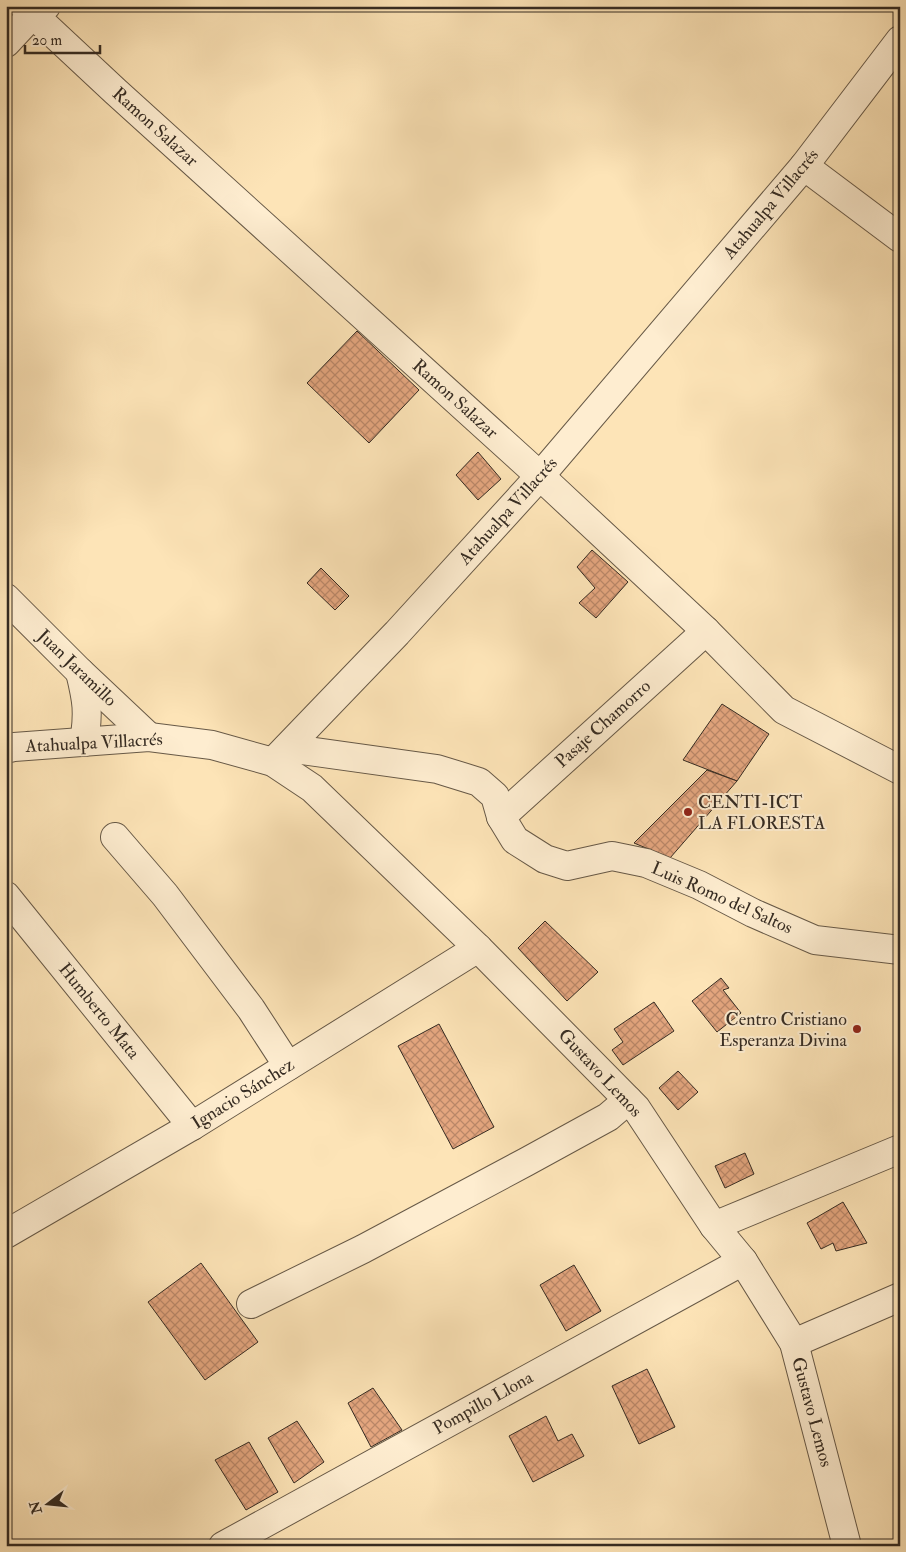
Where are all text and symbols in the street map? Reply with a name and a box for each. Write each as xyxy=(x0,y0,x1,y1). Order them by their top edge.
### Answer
scale bar xyxy=(25,22,100,54)
text: 20 m xyxy=(32,31,62,50)
street label: Ramon Salazar xyxy=(107,82,203,172)
street label: Atahualpa Villacrés xyxy=(717,144,824,265)
street label: Ramon Salazar xyxy=(407,354,503,444)
street label: Atahualpa Villacrés xyxy=(453,452,562,570)
street label: Juan Jaramillo xyxy=(32,624,122,712)
street label: Pasaje Chamorro xyxy=(550,675,656,773)
street label: Atahualpa Villacrés xyxy=(24,728,163,758)
place label: CENTI-ICT LA FLORESTA xyxy=(698,791,826,835)
marker: CENTI-ICT LA FLORESTA xyxy=(682,806,694,818)
street label: Luis Romo del Saltos xyxy=(648,857,796,939)
street label: Humberto Mata xyxy=(53,958,145,1064)
place label: Centro Cristiano Esperanza Divina xyxy=(719,1008,848,1052)
marker: Centro Cristiano Esperanza Divina xyxy=(851,1023,863,1035)
street label: Gustavo Lemos xyxy=(553,1024,647,1122)
street label: Ignacio Sánchez xyxy=(187,1053,299,1135)
street label: Gustavo Lemos xyxy=(786,1354,838,1470)
street label: Pompillo Llona xyxy=(429,1366,538,1440)
north arrow xyxy=(22,1480,72,1530)
text: N xyxy=(26,1499,46,1517)

